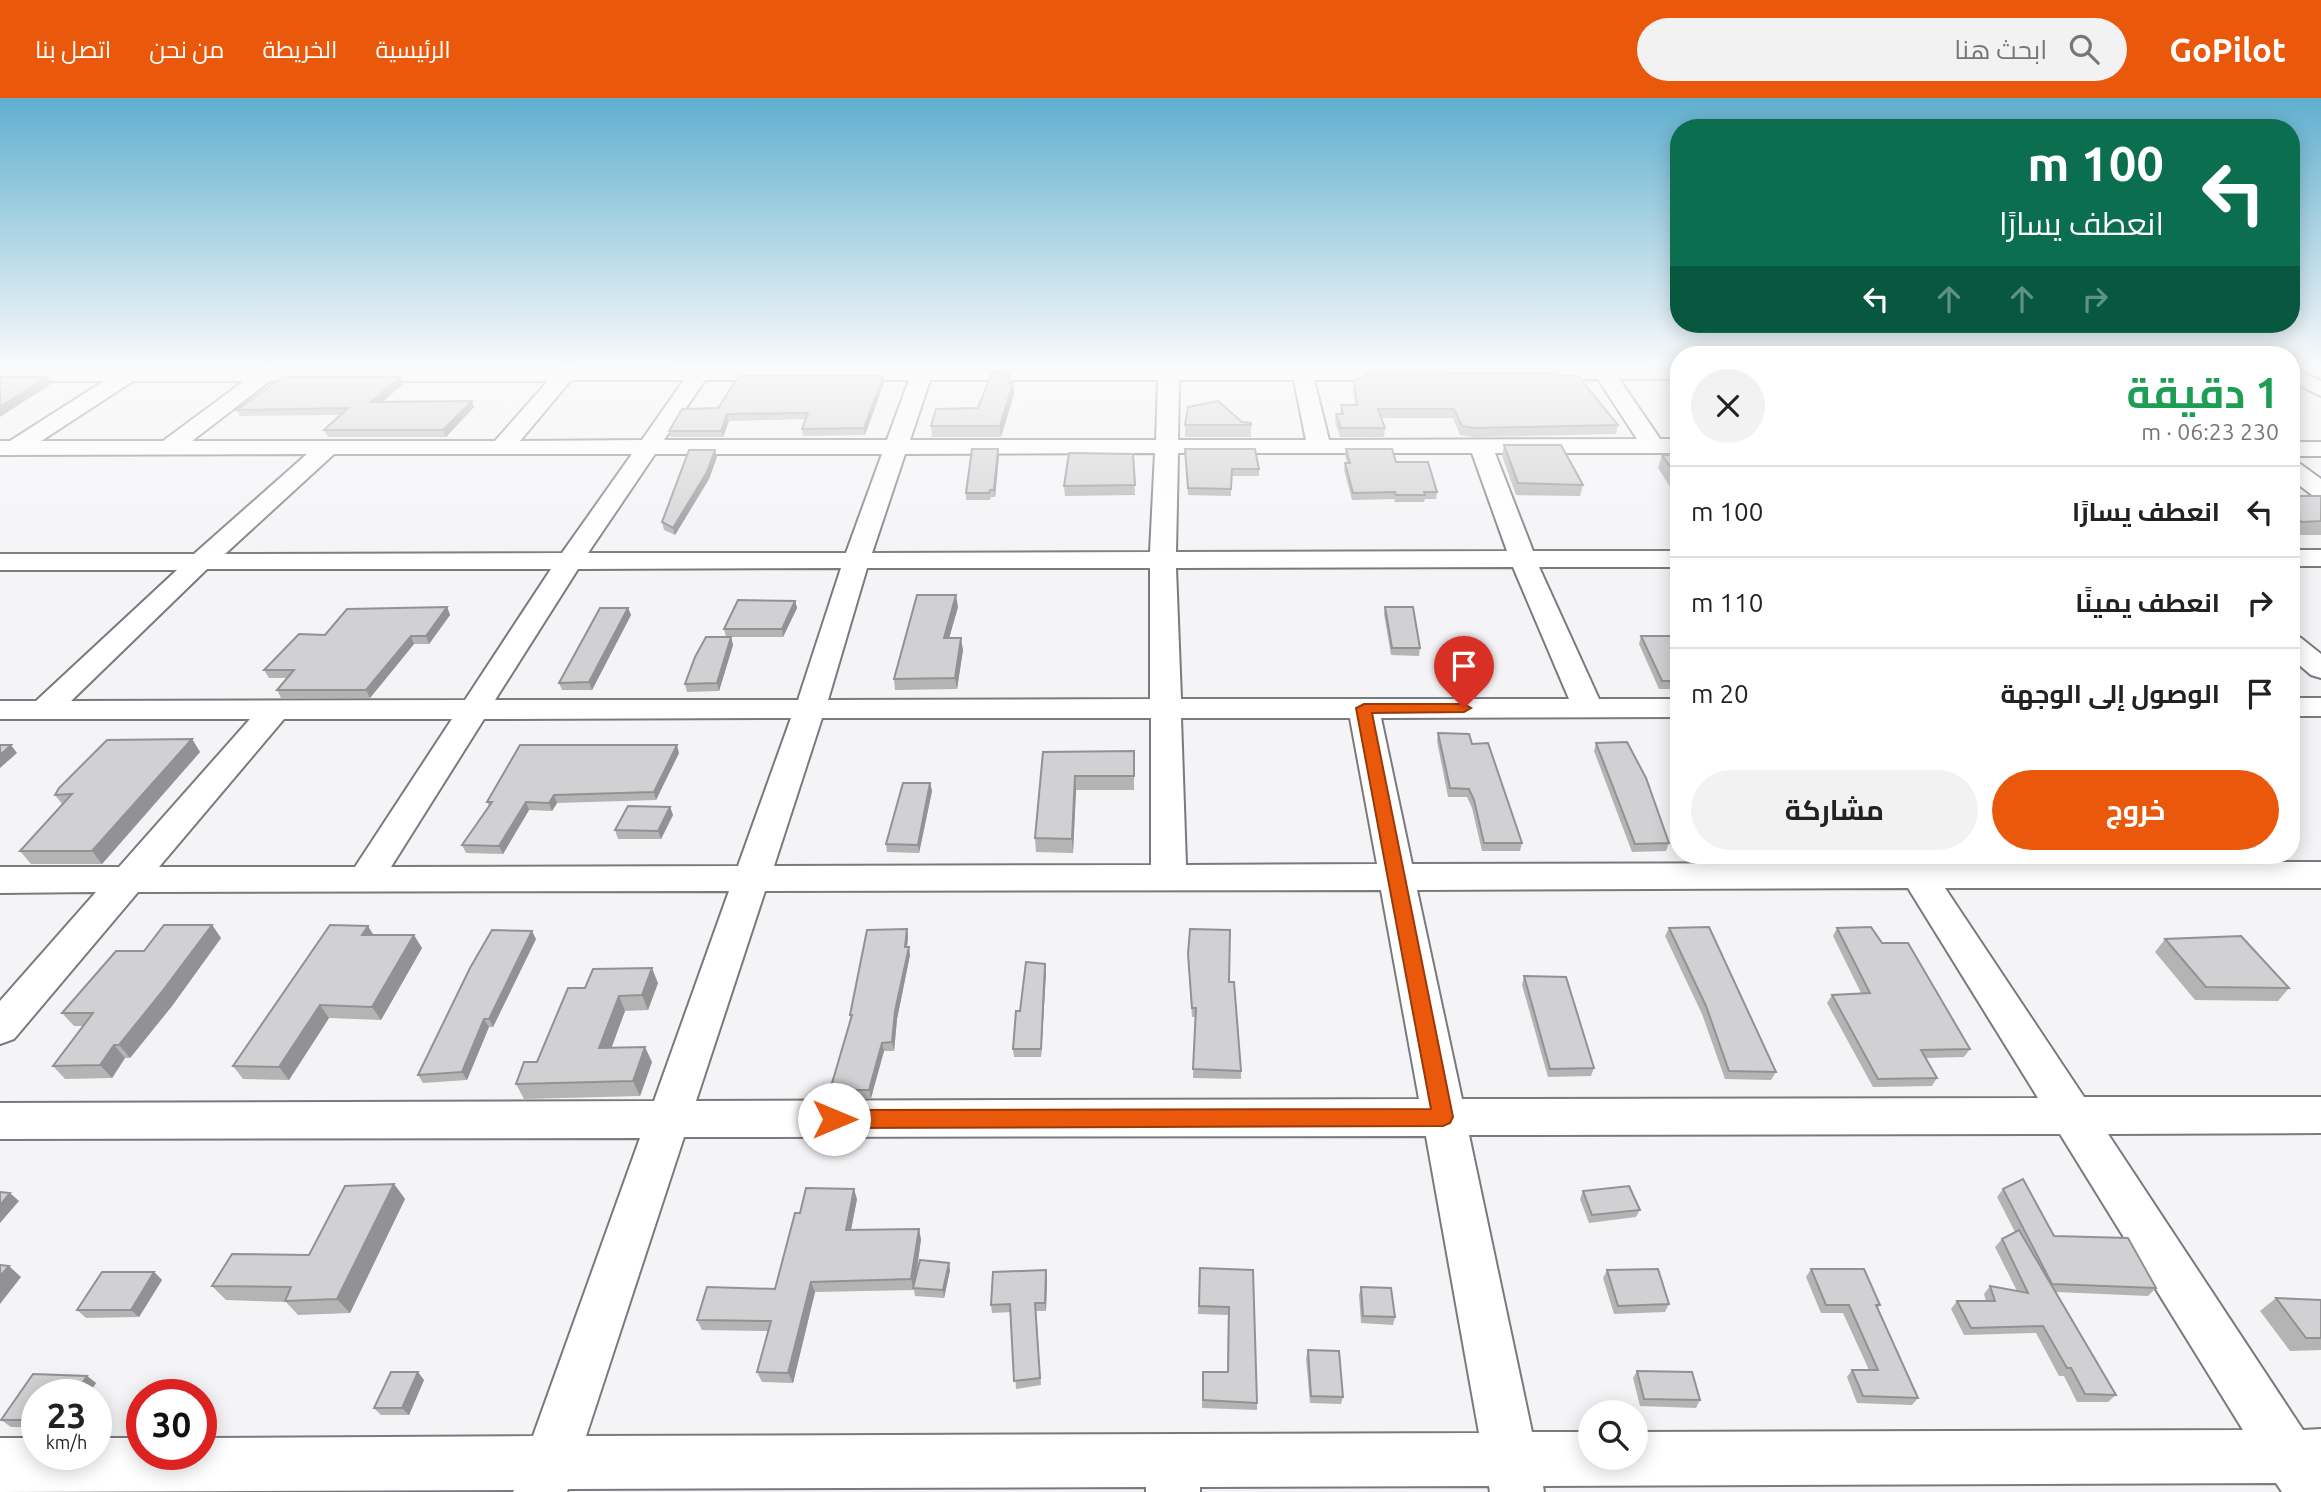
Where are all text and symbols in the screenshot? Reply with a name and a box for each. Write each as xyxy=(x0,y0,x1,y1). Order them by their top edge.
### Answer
search box xyxy=(1637,18,2127,81)
icon: search xyxy=(2065,30,2103,68)
text: GoPilot xyxy=(2169,31,2286,68)
text: ابحث هنا xyxy=(1954,35,2047,64)
text: اتصل بنا xyxy=(35,36,111,63)
text: من نحن xyxy=(149,36,225,63)
text: الخريطة xyxy=(263,36,337,63)
text: الرئيسية xyxy=(375,36,451,63)
text: 100 m xyxy=(2027,135,2164,190)
icon: left xyxy=(2188,147,2279,238)
text: انعطف يسارًا xyxy=(1999,205,2164,241)
icon: left xyxy=(1857,280,1895,318)
icon: ahead xyxy=(1930,280,1968,318)
icon: ahead xyxy=(2003,280,2041,318)
icon: right xyxy=(2076,280,2114,318)
button: close xyxy=(1691,369,1765,443)
text: 1 دقيقة xyxy=(2127,369,2279,416)
text: 230 m · 06:23 xyxy=(2141,419,2279,444)
icon: left xyxy=(2241,493,2279,531)
text: 100 m xyxy=(1691,497,1763,526)
text: انعطف يسارًا xyxy=(2072,497,2220,526)
icon: right xyxy=(2241,584,2279,622)
text: 110 m xyxy=(1691,588,1763,617)
text: انعطف يمينًا xyxy=(2075,588,2220,617)
pin xyxy=(1434,636,1494,708)
icon: arrive xyxy=(1445,647,1483,685)
icon: arrive xyxy=(2241,675,2279,713)
text: 20 m xyxy=(1691,679,1749,708)
text: الوصول إلى الوجهة xyxy=(2001,679,2220,708)
button: مشاركة xyxy=(1691,770,1978,850)
button: خروج xyxy=(1992,770,2279,850)
position arrow xyxy=(797,1082,871,1156)
speed limit sign: 30 xyxy=(126,1379,217,1470)
text: 23 xyxy=(47,1395,86,1435)
map controls xyxy=(1578,1400,1648,1470)
button: search xyxy=(1578,1400,1648,1470)
text: km/h xyxy=(46,1432,87,1452)

